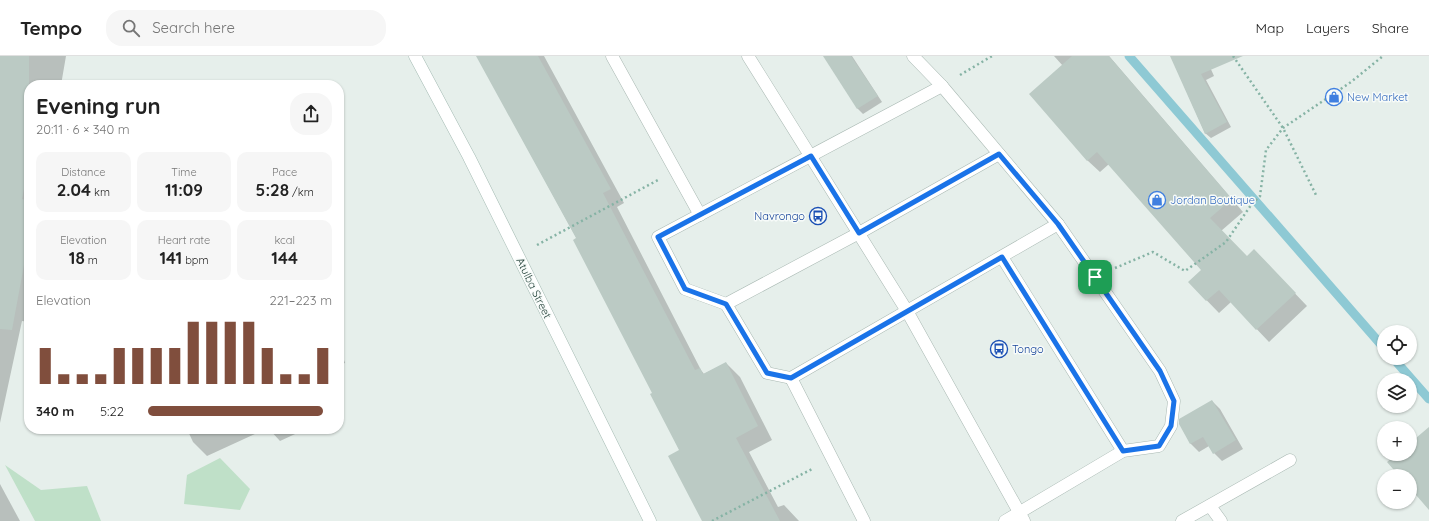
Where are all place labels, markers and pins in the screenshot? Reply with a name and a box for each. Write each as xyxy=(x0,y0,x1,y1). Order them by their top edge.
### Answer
shop icon: New Market xyxy=(1324,87,1344,107)
place label: New Market xyxy=(1347,90,1408,104)
shop icon: Jordan Boutique xyxy=(1147,190,1167,210)
place label: Jordan Boutique xyxy=(1170,193,1255,207)
bus stop icon: Navrongo xyxy=(808,206,828,226)
place label: Navrongo xyxy=(754,209,805,223)
pin xyxy=(1078,260,1112,294)
bus stop icon: Tongo xyxy=(989,339,1009,359)
place label: Tongo xyxy=(1012,342,1044,356)

